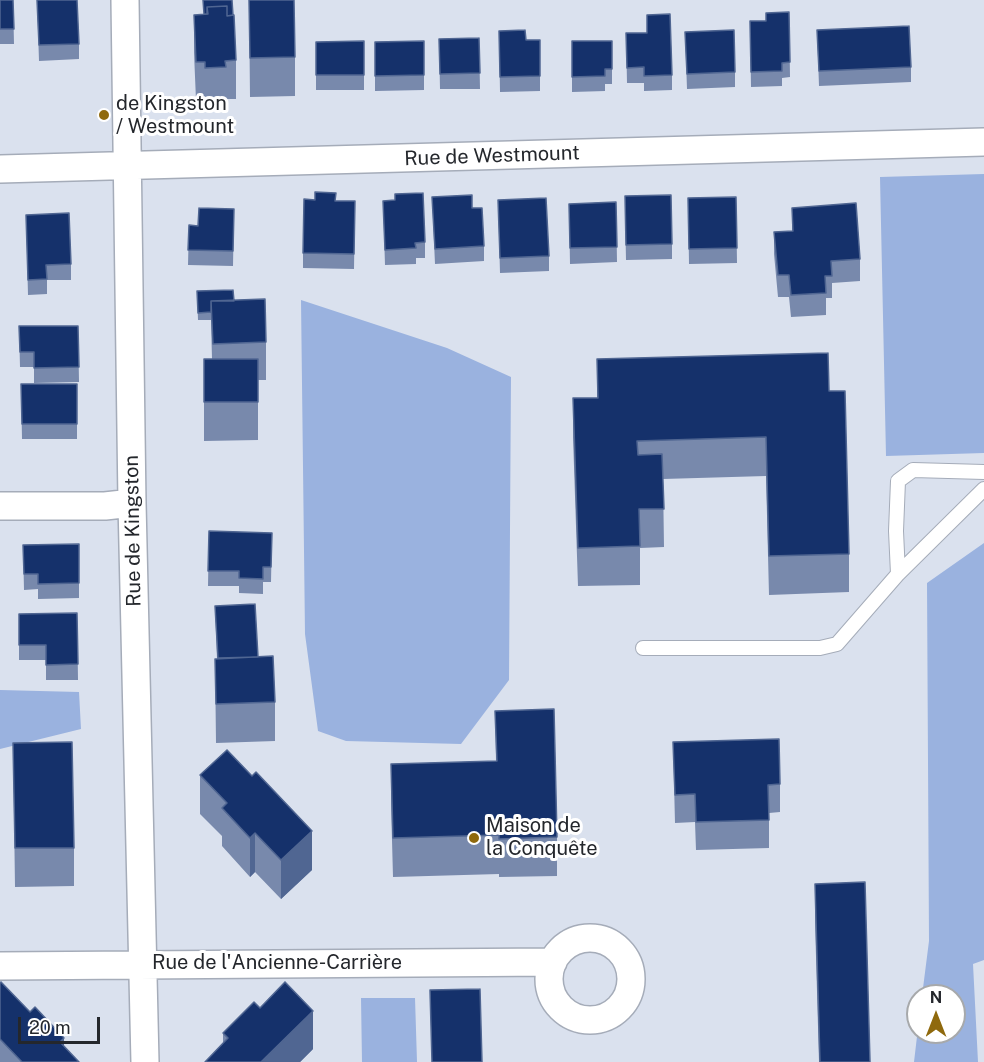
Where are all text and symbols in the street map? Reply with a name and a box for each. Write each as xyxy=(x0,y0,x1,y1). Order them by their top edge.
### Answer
place label: de Kingston / Westmount xyxy=(116,92,234,139)
marker: de Kingston / Westmount xyxy=(97,108,111,122)
street label: Rue de Westmount xyxy=(404,141,580,171)
street label: Rue de Kingston xyxy=(120,455,146,607)
place label: Maison de la Conquête xyxy=(486,814,598,861)
marker: Maison de la Conquête xyxy=(467,831,481,845)
street label: Rue de l'Ancienne-Carrière xyxy=(152,951,402,975)
north arrow xyxy=(906,984,966,1044)
text: N xyxy=(930,988,942,1007)
scale bar xyxy=(21,1005,104,1043)
text: 20 m xyxy=(29,1017,71,1038)

